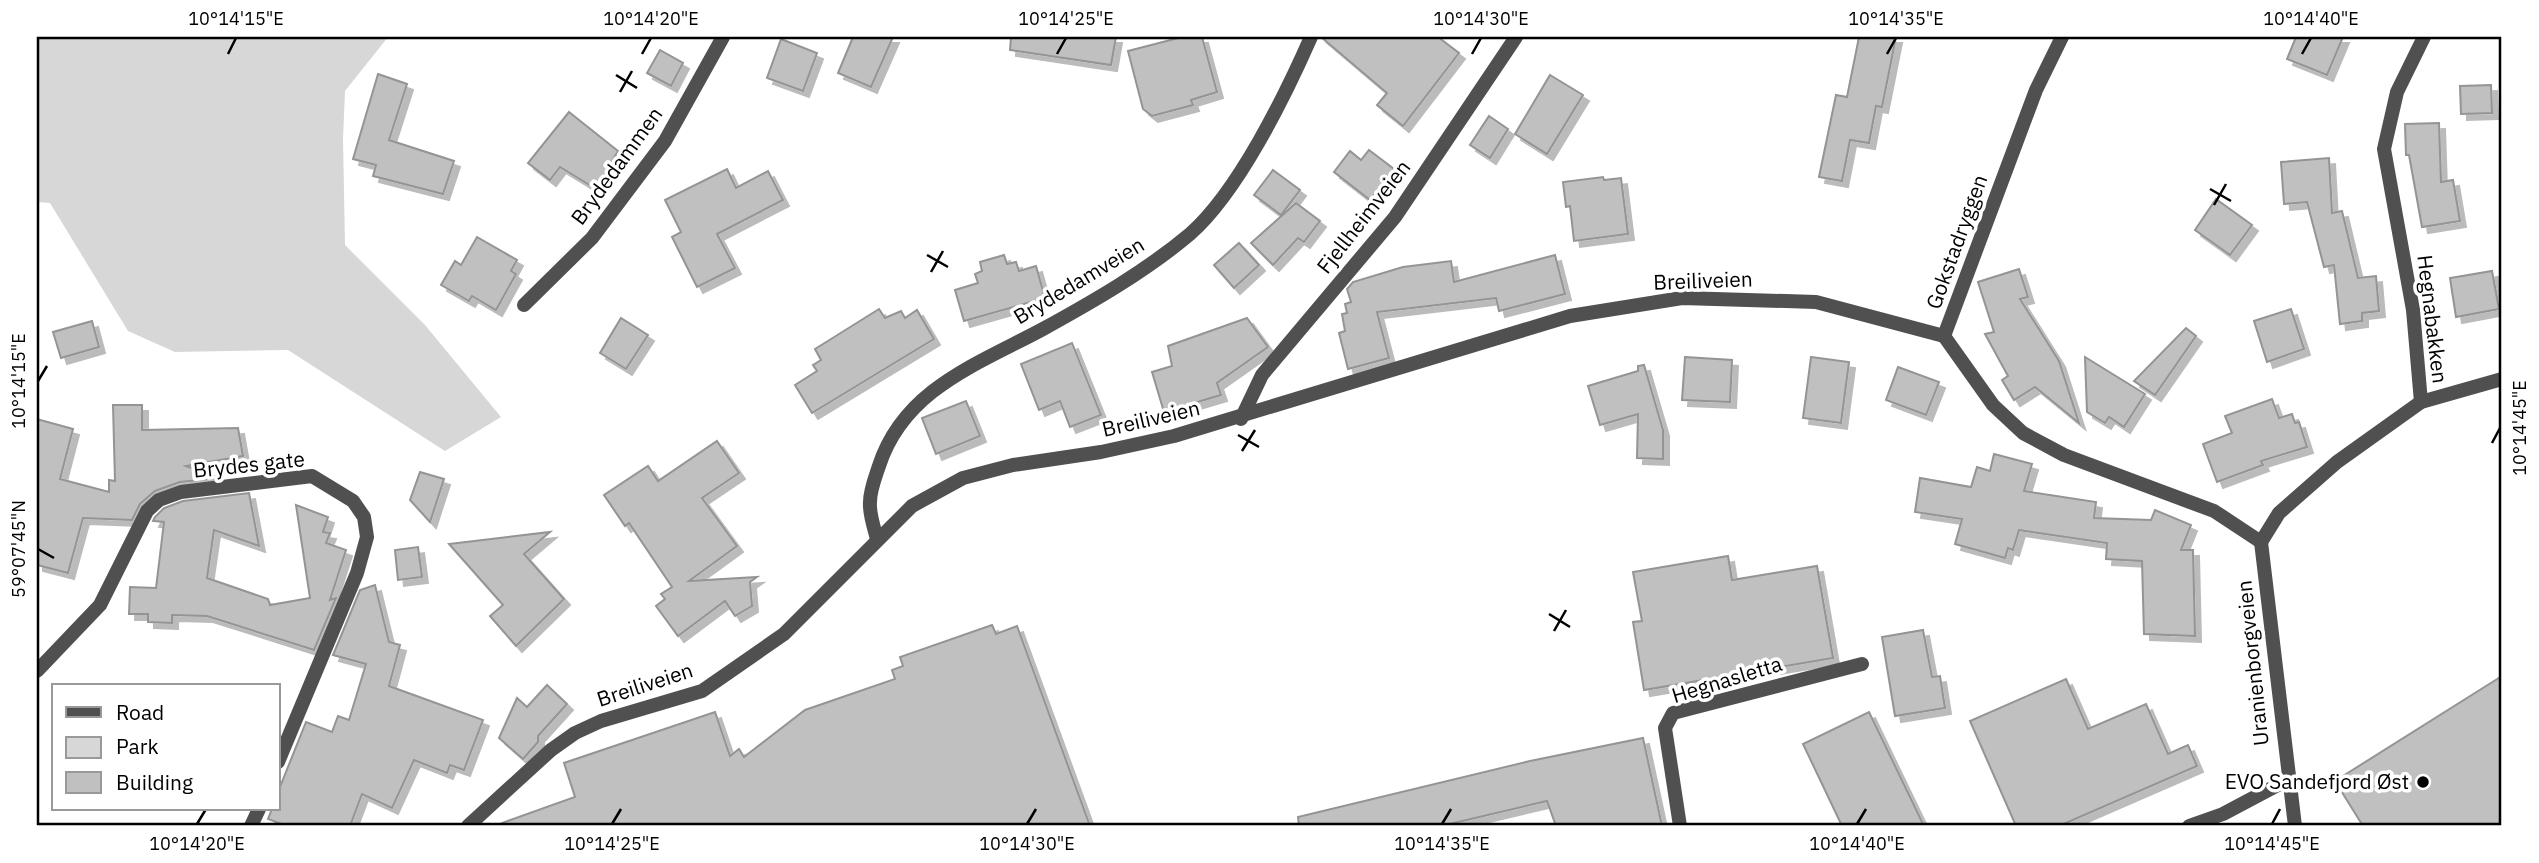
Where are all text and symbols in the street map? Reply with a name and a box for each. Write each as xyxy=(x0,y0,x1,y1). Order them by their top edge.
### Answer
text: 10°14'15"E xyxy=(188,7,284,30)
text: 10°14'20"E xyxy=(603,7,699,30)
text: 10°14'25"E xyxy=(1018,7,1114,30)
text: 10°14'30"E xyxy=(1433,7,1529,30)
text: 10°14'35"E xyxy=(1848,7,1944,30)
text: 10°14'40"E xyxy=(2263,7,2359,30)
street label: Brydedammen xyxy=(564,101,668,230)
street label: Fjellheimveien xyxy=(1310,154,1416,279)
street label: Gokstadryggen xyxy=(1919,170,1993,313)
street label: Brydedamveien xyxy=(1008,230,1149,330)
street label: Hegnabakken xyxy=(2411,253,2455,385)
street label: Breiliveien xyxy=(1653,264,1753,296)
text: 10°14'15"E xyxy=(7,333,30,429)
text: 10°14'45"E xyxy=(2508,380,2531,476)
street label: Breiliveien xyxy=(1099,393,1202,443)
street label: Brydes gate xyxy=(192,444,306,484)
text: 59°07'45"N xyxy=(7,500,30,598)
street label: Uranienborgveien xyxy=(2229,579,2275,747)
street label: Hegnasletta xyxy=(1668,649,1785,709)
street label: Breiliveien xyxy=(593,655,696,713)
legend xyxy=(52,684,280,810)
text: Road xyxy=(116,698,164,726)
text: Park xyxy=(116,732,159,760)
place label: EVO Sandefjord Øst xyxy=(2225,767,2409,795)
text: Building xyxy=(116,768,193,796)
marker: EVO Sandefjord Øst xyxy=(2415,774,2431,790)
text: 10°14'20"E xyxy=(149,832,245,855)
text: 10°14'25"E xyxy=(564,832,660,855)
text: 10°14'30"E xyxy=(979,832,1075,855)
text: 10°14'35"E xyxy=(1394,832,1490,855)
text: 10°14'40"E xyxy=(1809,832,1905,855)
text: 10°14'45"E xyxy=(2224,832,2320,855)

